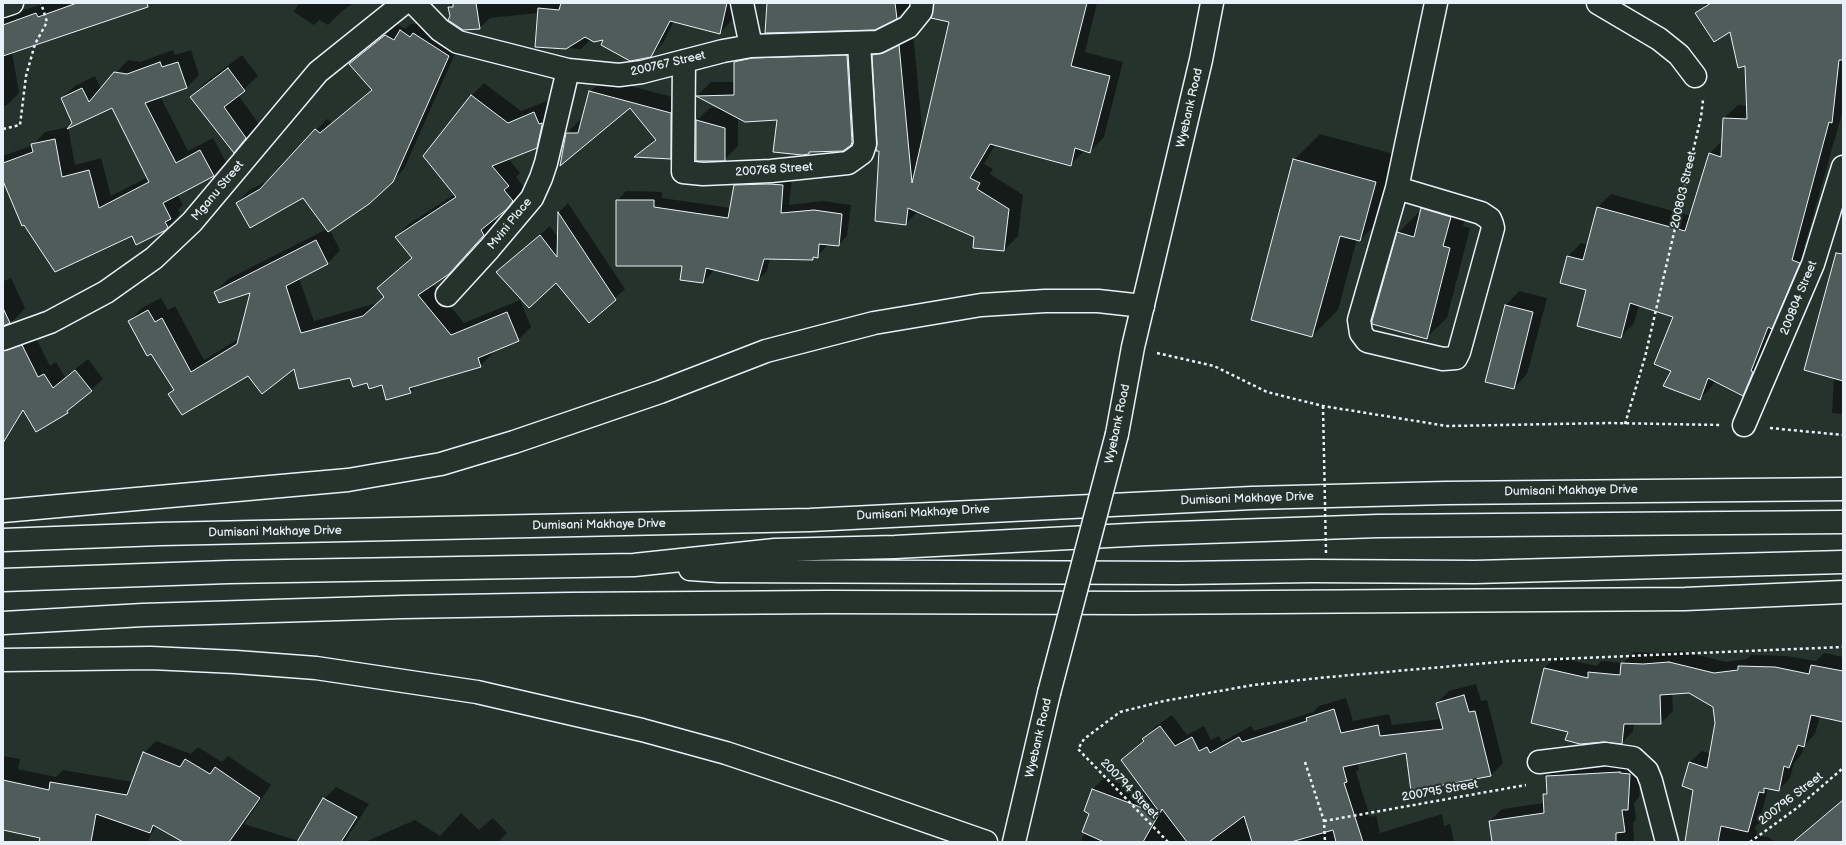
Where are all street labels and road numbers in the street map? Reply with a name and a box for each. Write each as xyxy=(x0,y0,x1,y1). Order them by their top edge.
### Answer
street label: 200767 Street xyxy=(629,48,707,80)
street label: Wyebank Road xyxy=(1174,67,1206,149)
street label: 200803 Street xyxy=(1668,150,1700,230)
street label: Mganu Street xyxy=(189,158,247,224)
street label: 200768 Street xyxy=(735,160,813,180)
street label: Mvini Place xyxy=(485,195,535,253)
street label: 200804 Street xyxy=(1778,259,1820,337)
street label: Wyebank Road xyxy=(1103,383,1133,465)
street label: Dumisani Makhaye Drive xyxy=(1504,483,1638,499)
street label: Dumisani Makhaye Drive xyxy=(1180,489,1314,509)
street label: Dumisani Makhaye Drive xyxy=(856,502,990,524)
street label: Dumisani Makhaye Drive xyxy=(532,517,666,533)
street label: Dumisani Makhaye Drive xyxy=(208,524,342,540)
street label: Wyebank Road xyxy=(1023,697,1055,779)
street label: 200794 Street xyxy=(1097,756,1161,822)
street label: 200796 Street xyxy=(1756,769,1826,829)
street label: 200795 Street xyxy=(1401,777,1479,805)

